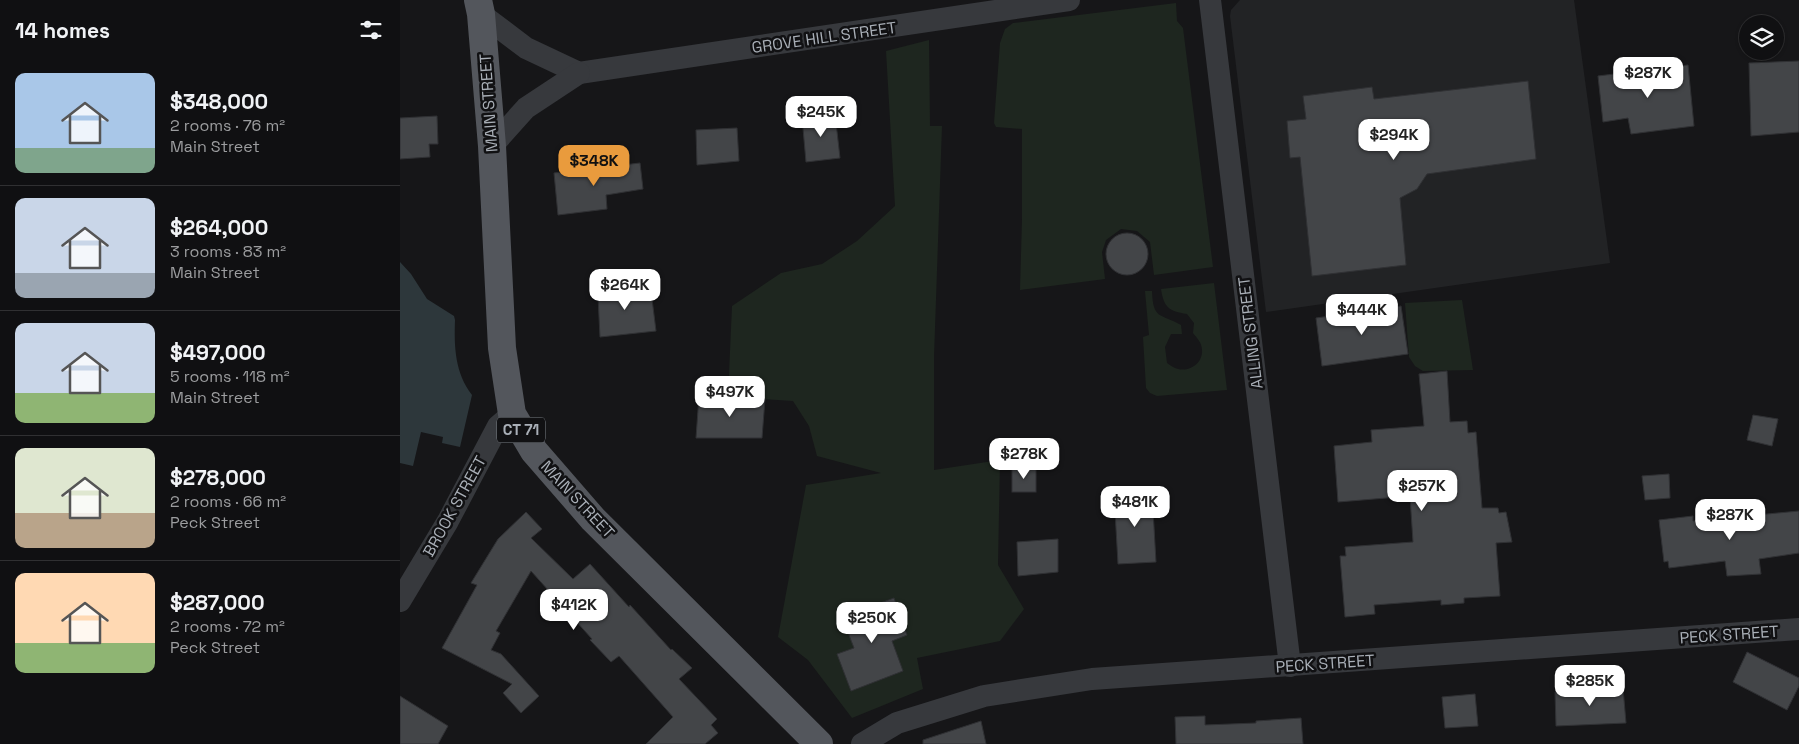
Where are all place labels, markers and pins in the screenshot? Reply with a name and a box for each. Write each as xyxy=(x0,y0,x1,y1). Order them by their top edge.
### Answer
pin: $287K xyxy=(1613,56,1683,99)
pin: $245K xyxy=(786,96,856,138)
pin: $294K xyxy=(1359,119,1429,161)
pin: $348K xyxy=(559,144,629,187)
pin: $264K xyxy=(590,268,660,311)
pin: $444K xyxy=(1327,294,1397,336)
pin: $497K xyxy=(695,376,765,418)
pin: $278K xyxy=(989,438,1059,480)
pin: $257K xyxy=(1387,470,1457,512)
pin: $481K xyxy=(1100,486,1170,528)
pin: $287K xyxy=(1695,498,1765,541)
pin: $412K xyxy=(539,588,609,631)
pin: $250K xyxy=(837,602,907,644)
pin: $285K xyxy=(1555,664,1625,707)

